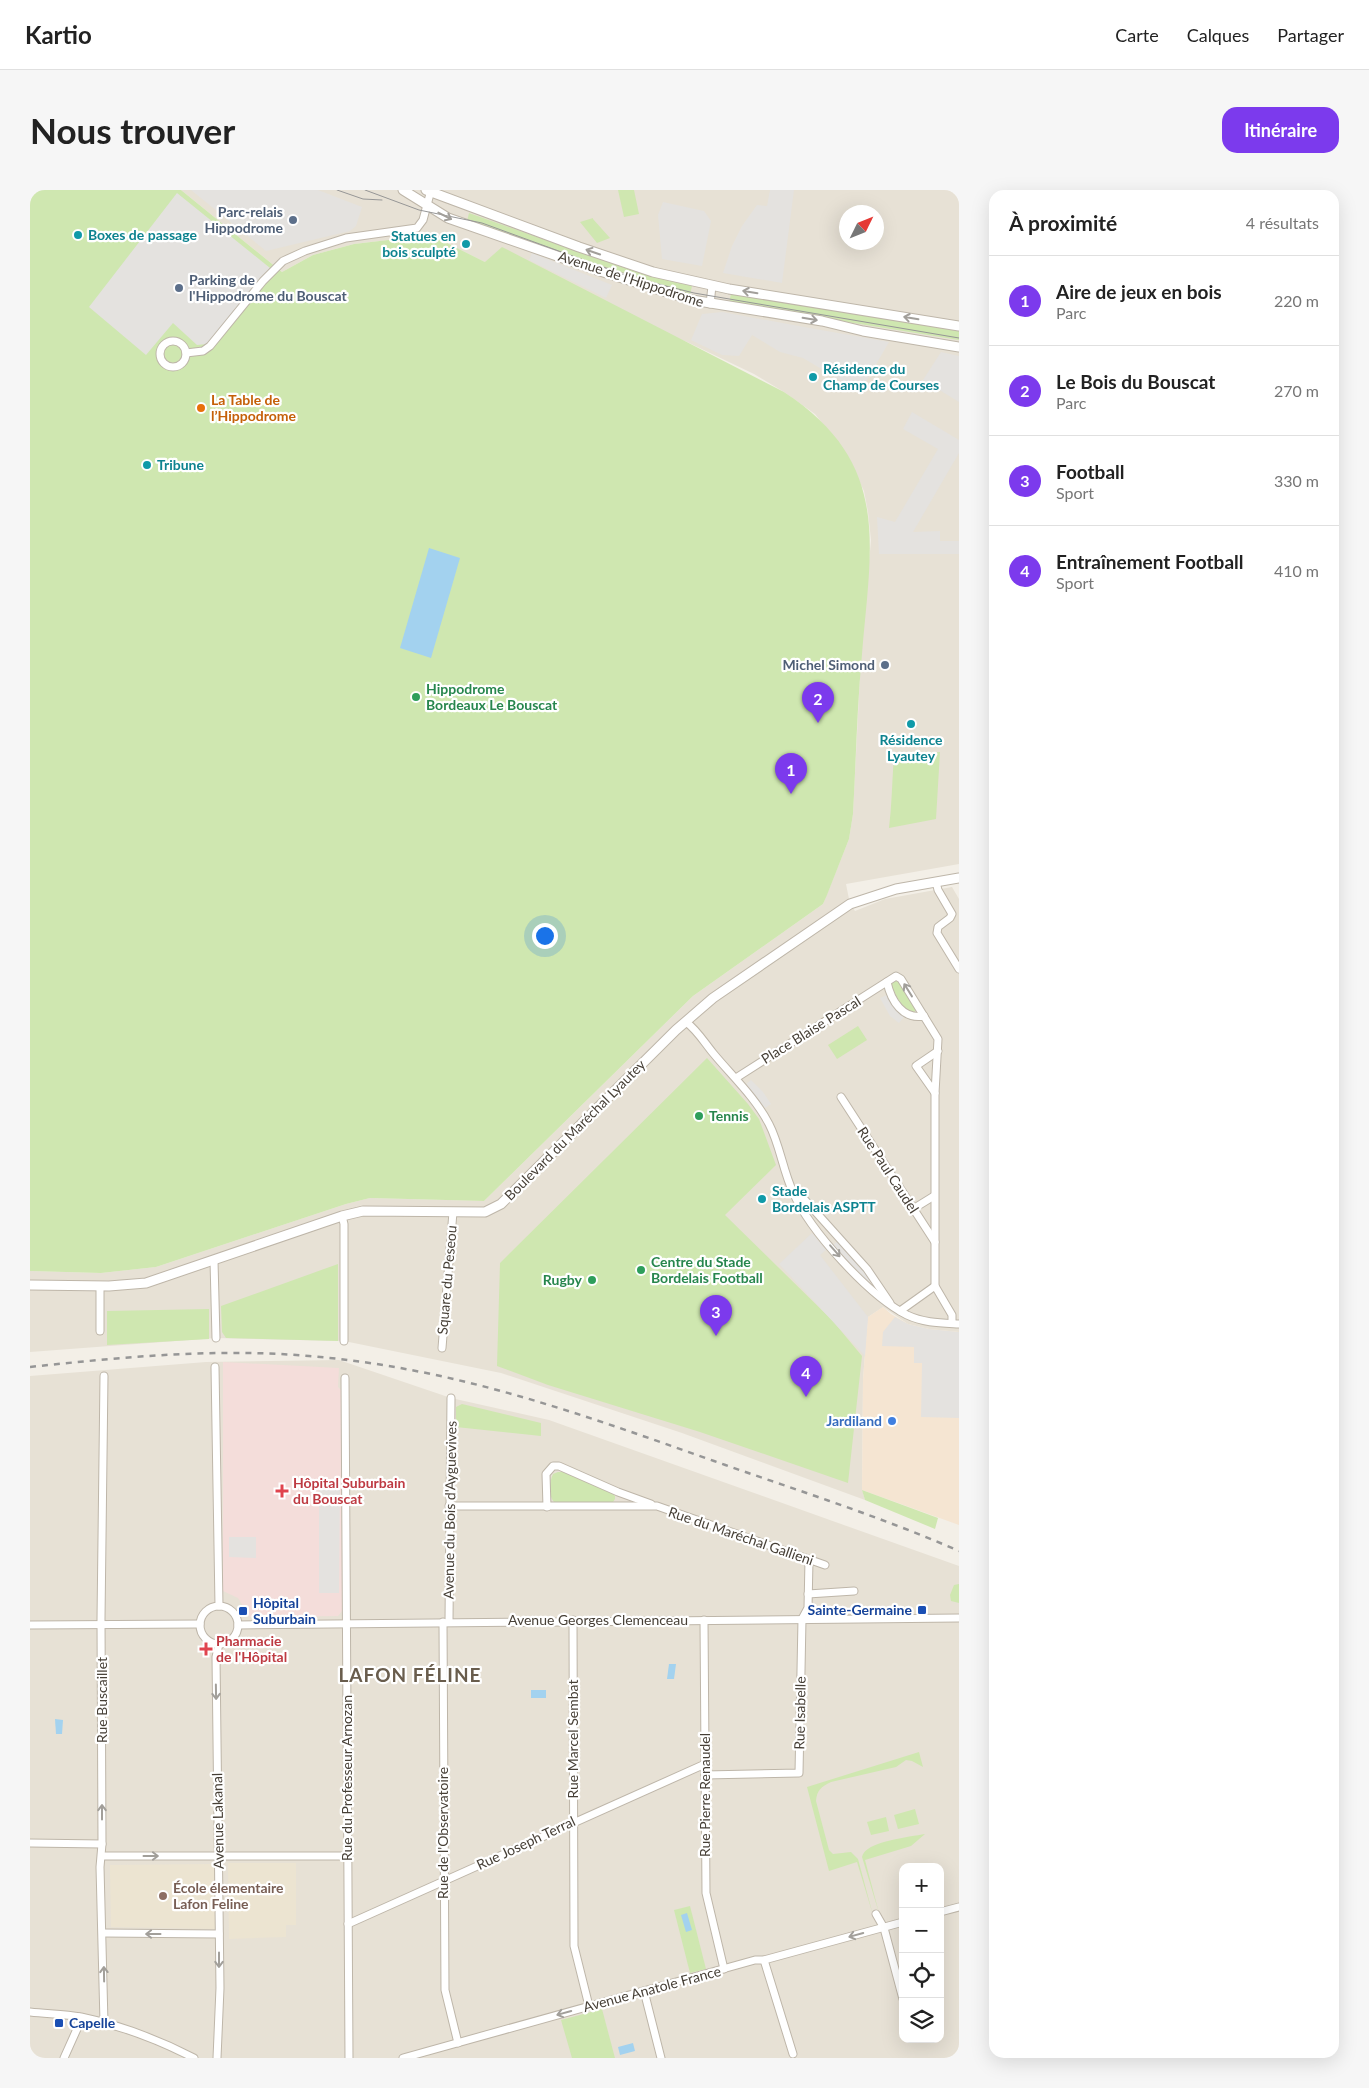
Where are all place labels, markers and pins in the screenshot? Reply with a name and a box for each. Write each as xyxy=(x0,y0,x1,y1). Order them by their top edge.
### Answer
place label: Parc-relais Hippodrome xyxy=(205,203,284,236)
marker: Parc-relais Hippodrome xyxy=(287,214,299,226)
place label: Boxes de passage xyxy=(88,226,197,243)
place label: Statues en bois sculpté xyxy=(382,227,457,260)
marker: Boxes de passage xyxy=(72,229,84,241)
marker: Statues en bois sculpté xyxy=(460,238,472,250)
place label: Parking de l'Hippodrome du Bouscat xyxy=(189,271,347,304)
marker: Parking de l'Hippodrome du Bouscat xyxy=(173,282,185,294)
place label: Résidence du Champ de Courses xyxy=(823,360,939,393)
marker: Résidence du Champ de Courses xyxy=(807,371,819,383)
place label: La Table de l’Hippodrome xyxy=(211,391,296,424)
marker: La Table de l’Hippodrome xyxy=(195,402,207,414)
place label: Tribune xyxy=(157,456,205,473)
marker: Tribune xyxy=(141,459,153,471)
place label: Michel Simond xyxy=(782,656,875,673)
marker: Michel Simond xyxy=(879,659,891,671)
place label: Hippodrome Bordeaux Le Bouscat xyxy=(426,680,558,713)
pin: 2 xyxy=(802,682,834,723)
marker: Hippodrome Bordeaux Le Bouscat xyxy=(410,691,422,703)
marker: Résidence Lyautey xyxy=(905,718,917,730)
place label: Résidence Lyautey xyxy=(879,731,943,764)
pin: 1 xyxy=(775,753,807,794)
place label: Tennis xyxy=(709,1107,749,1124)
marker: Tennis xyxy=(693,1110,705,1122)
place label: Stade Bordelais ASPTT xyxy=(772,1182,876,1215)
marker: Stade Bordelais ASPTT xyxy=(756,1193,768,1205)
place label: Centre du Stade Bordelais Football xyxy=(651,1253,763,1286)
marker: Centre du Stade Bordelais Football xyxy=(635,1264,647,1276)
place label: Rugby xyxy=(543,1271,583,1288)
marker: Rugby xyxy=(586,1274,598,1286)
pin: 3 xyxy=(700,1295,732,1336)
pin: 4 xyxy=(790,1356,822,1397)
place label: Jardiland xyxy=(826,1412,882,1429)
marker: Jardiland xyxy=(886,1415,898,1427)
place label: Hôpital Suburbain du Bouscat xyxy=(293,1474,405,1507)
marker: Hôpital Suburbain du Bouscat xyxy=(275,1484,289,1498)
place label: Hôpital Suburbain xyxy=(253,1594,316,1627)
place label: Sainte-Germaine xyxy=(808,1601,913,1618)
marker: Sainte-Germaine xyxy=(916,1604,928,1616)
marker: Hôpital Suburbain xyxy=(237,1605,249,1617)
place label: Pharmacie de l'Hôpital xyxy=(216,1632,287,1665)
marker: Pharmacie de l'Hôpital xyxy=(200,1643,212,1655)
place label: École élementaire Lafon Feline xyxy=(173,1879,284,1912)
marker: École élementaire Lafon Feline xyxy=(157,1890,169,1902)
place label: Capelle xyxy=(69,2014,116,2031)
marker: Capelle xyxy=(53,2017,65,2029)

